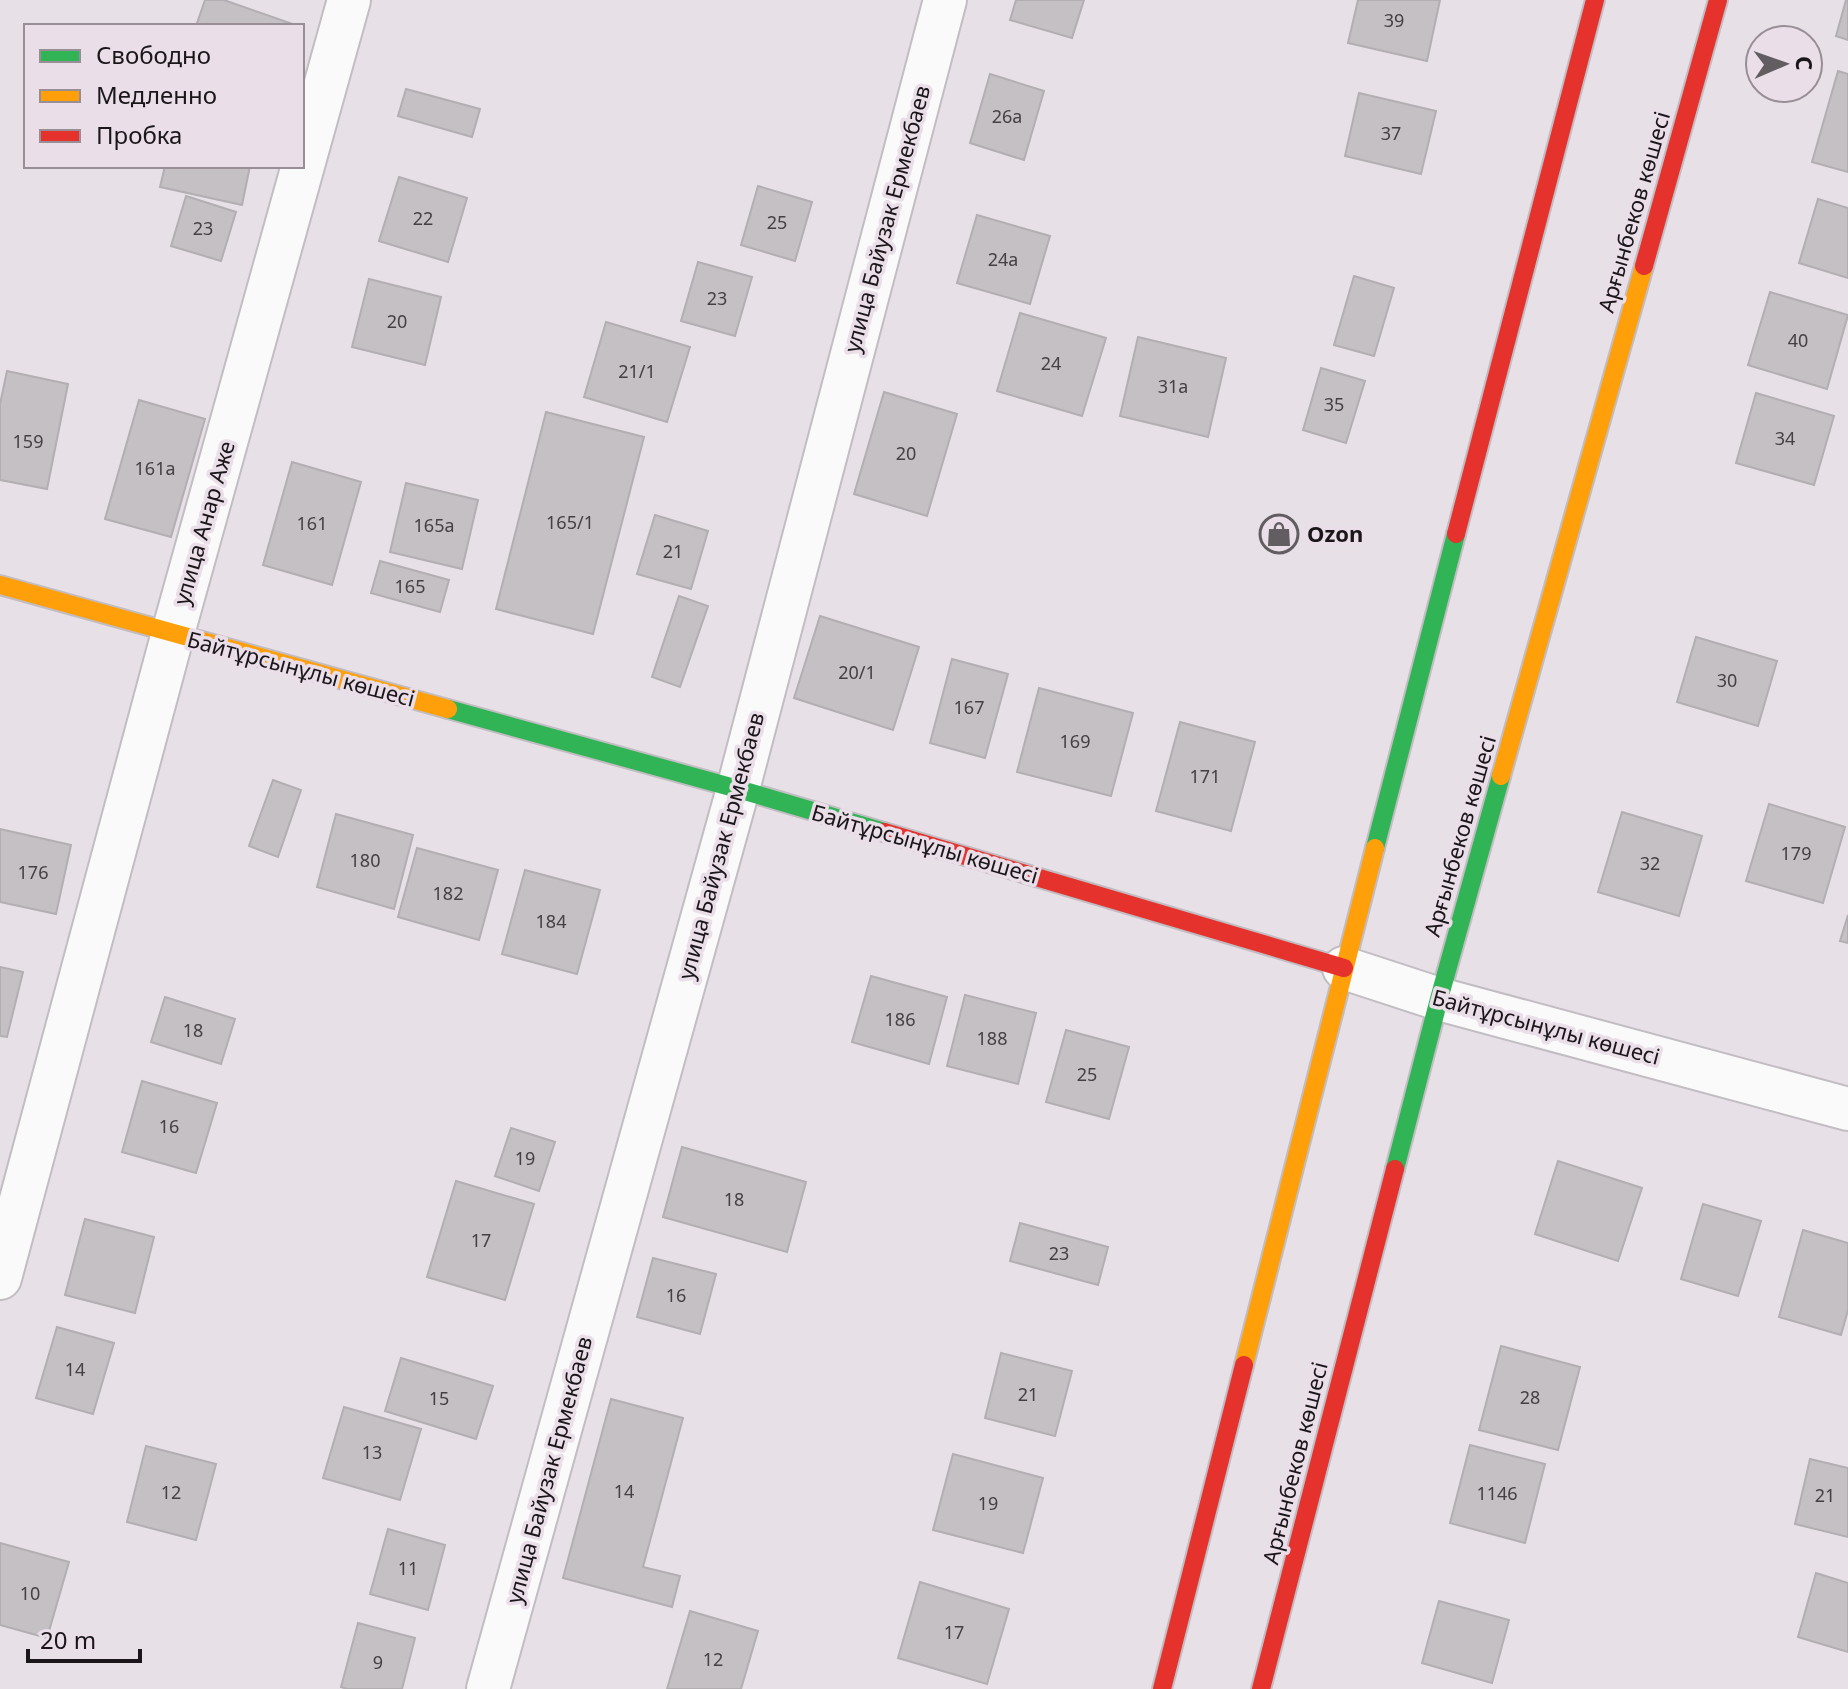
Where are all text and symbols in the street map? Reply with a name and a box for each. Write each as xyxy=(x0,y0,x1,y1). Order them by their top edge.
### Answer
house number: 39 xyxy=(1384,8,1404,32)
legend xyxy=(24,24,304,168)
north arrow xyxy=(1744,24,1824,104)
text: Свободно xyxy=(96,38,211,71)
text: С xyxy=(1790,56,1820,71)
text: Медленно xyxy=(96,78,217,111)
street label: улица Байузак Ермекбаев xyxy=(836,82,936,356)
house number: 26а xyxy=(992,104,1022,128)
street label: Арғынбеков көшесі xyxy=(1590,108,1676,316)
text: Пробка xyxy=(96,118,182,151)
house number: 37 xyxy=(1381,121,1401,145)
house number: 22 xyxy=(413,206,433,230)
house number: 25 xyxy=(767,210,787,234)
house number: 23 xyxy=(193,216,213,240)
house number: 24а xyxy=(988,247,1018,271)
house number: 23 xyxy=(707,286,727,310)
house number: 20 xyxy=(387,309,407,333)
house number: 40 xyxy=(1788,328,1808,352)
house number: 24 xyxy=(1041,351,1061,375)
house number: 21/1 xyxy=(618,359,656,383)
house number: 31а xyxy=(1158,374,1188,398)
house number: 35 xyxy=(1324,392,1344,416)
house number: 34 xyxy=(1775,426,1795,450)
house number: 159 xyxy=(13,429,43,453)
street label: улица Анар Аже xyxy=(165,437,241,608)
house number: 20 xyxy=(896,441,916,465)
house number: 161а xyxy=(135,456,175,480)
house number: 165/1 xyxy=(546,510,594,534)
house number: 161 xyxy=(297,511,327,535)
house number: 165а xyxy=(414,513,454,537)
shop icon: Ozon xyxy=(1258,513,1300,555)
place label: Ozon xyxy=(1307,518,1363,548)
house number: 21 xyxy=(663,539,683,563)
house number: 165 xyxy=(395,574,425,598)
street label: Байтұрсынұлы көшесі xyxy=(184,623,418,713)
house number: 20/1 xyxy=(838,660,876,684)
house number: 30 xyxy=(1717,668,1737,692)
house number: 167 xyxy=(954,695,984,719)
street label: улица Байузак Ермекбаев xyxy=(670,709,770,983)
house number: 169 xyxy=(1060,729,1090,753)
street label: Арғынбеков көшесі xyxy=(1416,732,1502,940)
house number: 171 xyxy=(1190,764,1220,788)
street label: Байтұрсынұлы көшесі xyxy=(808,796,1042,890)
house number: 179 xyxy=(1781,841,1811,865)
house number: 180 xyxy=(350,848,380,872)
house number: 32 xyxy=(1640,851,1660,875)
house number: 176 xyxy=(18,860,48,884)
house number: 182 xyxy=(433,881,463,905)
house number: 184 xyxy=(536,909,566,933)
street label: Байтұрсынұлы көшесі xyxy=(1429,981,1663,1071)
house number: 186 xyxy=(885,1007,915,1031)
house number: 18 xyxy=(183,1018,203,1042)
house number: 188 xyxy=(977,1026,1007,1050)
house number: 25 xyxy=(1077,1062,1097,1086)
house number: 16 xyxy=(159,1114,179,1138)
house number: 19 xyxy=(515,1146,535,1170)
house number: 18 xyxy=(724,1187,744,1211)
house number: 17 xyxy=(471,1228,491,1252)
house number: 23 xyxy=(1049,1241,1069,1265)
house number: 16 xyxy=(666,1283,686,1307)
street label: улица Байузак Ермекбаев xyxy=(498,1333,598,1607)
house number: 14 xyxy=(65,1357,85,1381)
street label: Арғынбеков көшесі xyxy=(1254,1358,1334,1567)
house number: 21 xyxy=(1018,1382,1038,1406)
house number: 28 xyxy=(1520,1385,1540,1409)
house number: 15 xyxy=(429,1386,449,1410)
house number: 13 xyxy=(362,1440,382,1464)
house number: 14 xyxy=(614,1479,634,1503)
house number: 12 xyxy=(161,1480,181,1504)
house number: 1146 xyxy=(1476,1481,1518,1505)
house number: 21 xyxy=(1815,1483,1835,1507)
house number: 19 xyxy=(978,1491,998,1515)
house number: 11 xyxy=(398,1556,418,1580)
house number: 10 xyxy=(20,1581,40,1605)
scale bar xyxy=(28,1613,140,1663)
house number: 17 xyxy=(944,1620,964,1644)
text: 20 m xyxy=(40,1623,96,1656)
house number: 12 xyxy=(703,1647,723,1671)
house number: 9 xyxy=(373,1650,383,1674)

